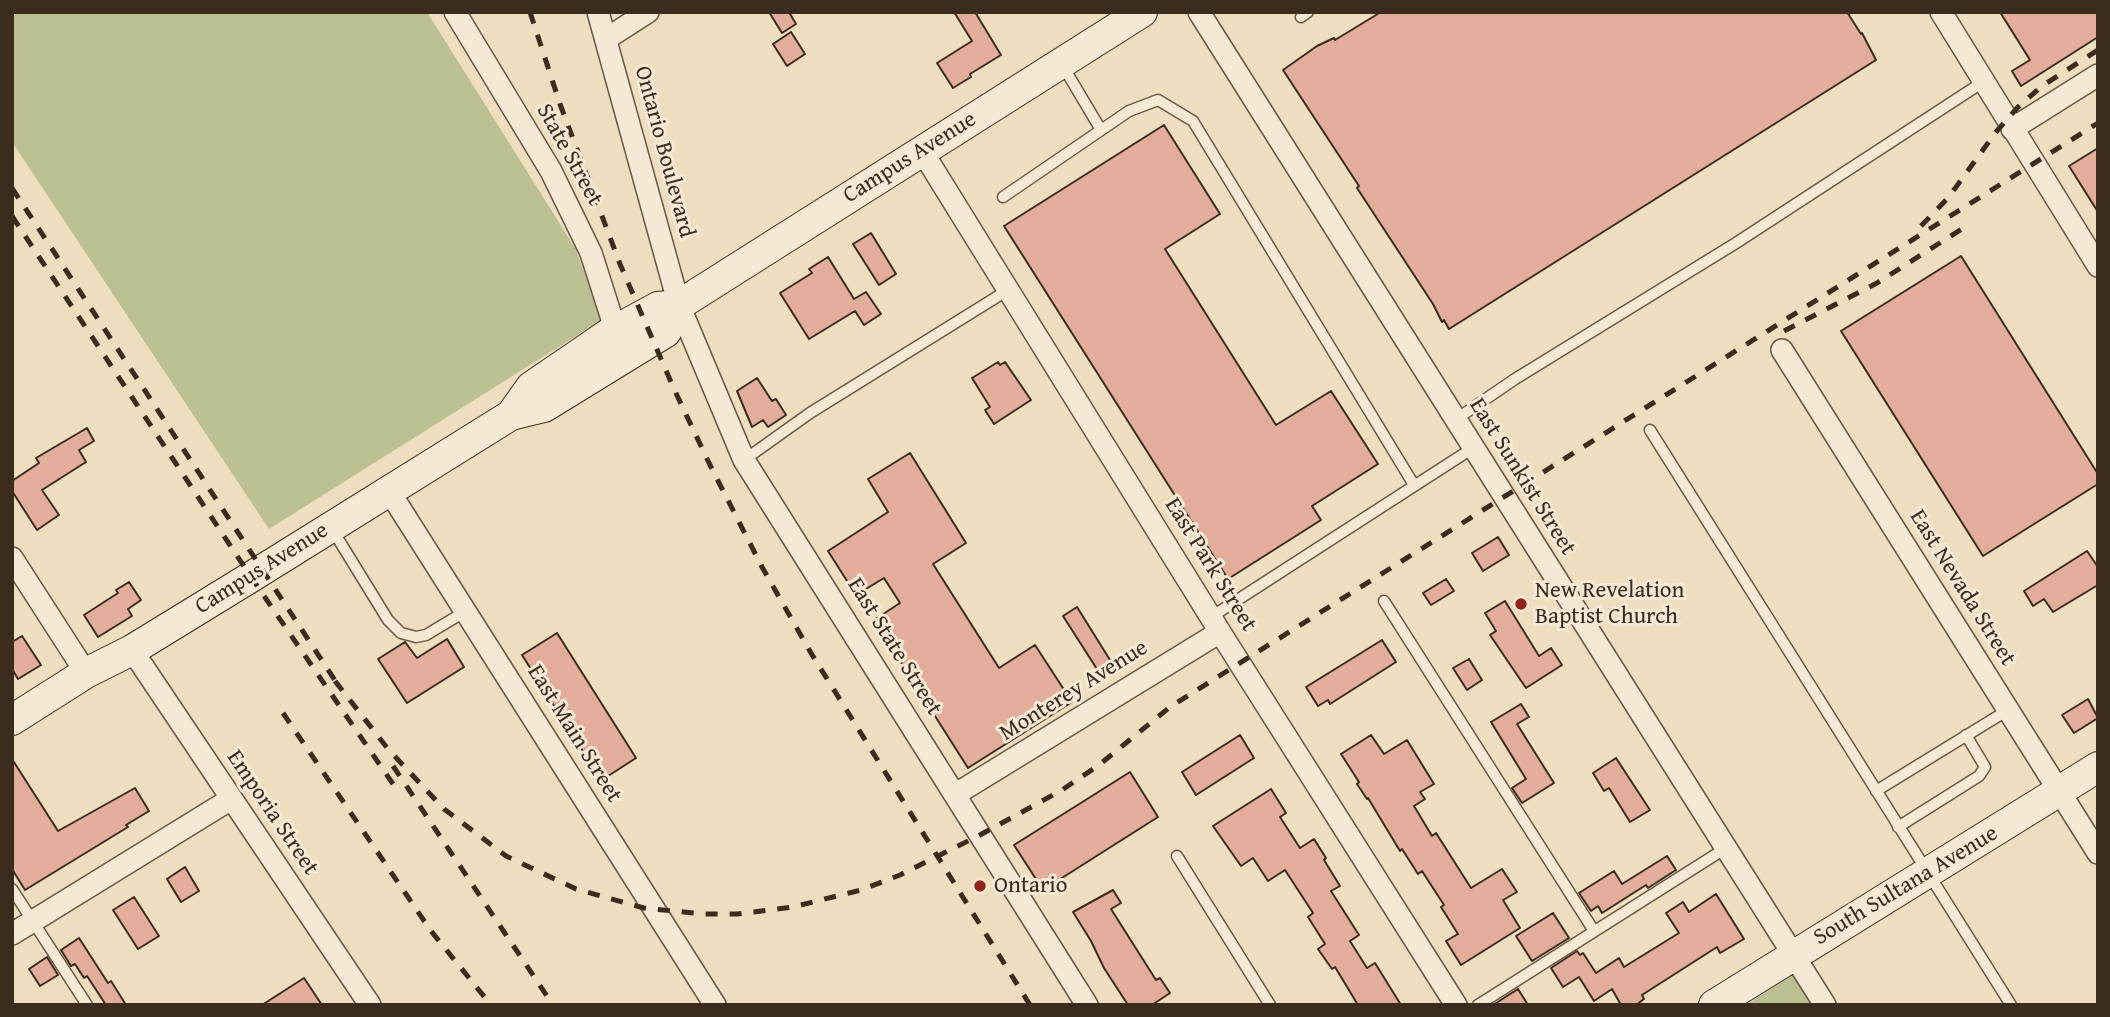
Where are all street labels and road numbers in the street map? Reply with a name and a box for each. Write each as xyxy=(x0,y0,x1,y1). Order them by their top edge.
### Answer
street label: Ontario Boulevard xyxy=(628,63,700,241)
street label: State Street xyxy=(530,99,608,211)
street label: Campus Avenue xyxy=(838,106,982,210)
street label: East Sunkist Street xyxy=(1463,393,1581,561)
street label: East Park Street xyxy=(1158,493,1262,637)
street label: East Nevada Street xyxy=(1903,505,2021,671)
street label: Campus Avenue xyxy=(190,517,334,621)
street label: East State Street xyxy=(841,573,947,721)
street label: Monterey Avenue xyxy=(995,634,1153,748)
street label: East Main Street xyxy=(521,660,627,808)
street label: Emporia Street xyxy=(220,745,324,881)
street label: South Sultana Avenue xyxy=(1809,820,2003,952)

